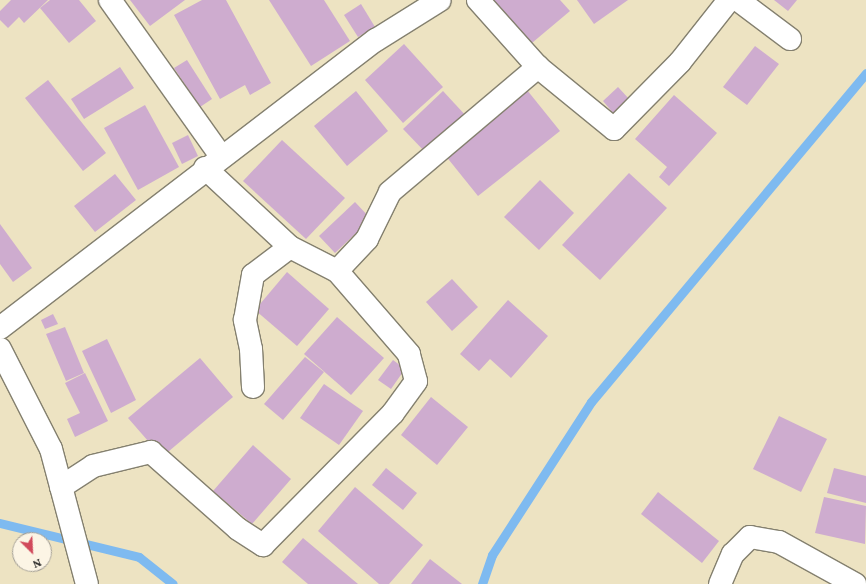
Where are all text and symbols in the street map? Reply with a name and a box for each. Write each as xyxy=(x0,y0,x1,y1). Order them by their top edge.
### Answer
north arrow xyxy=(12,532,52,572)
text: N xyxy=(30,554,43,571)

